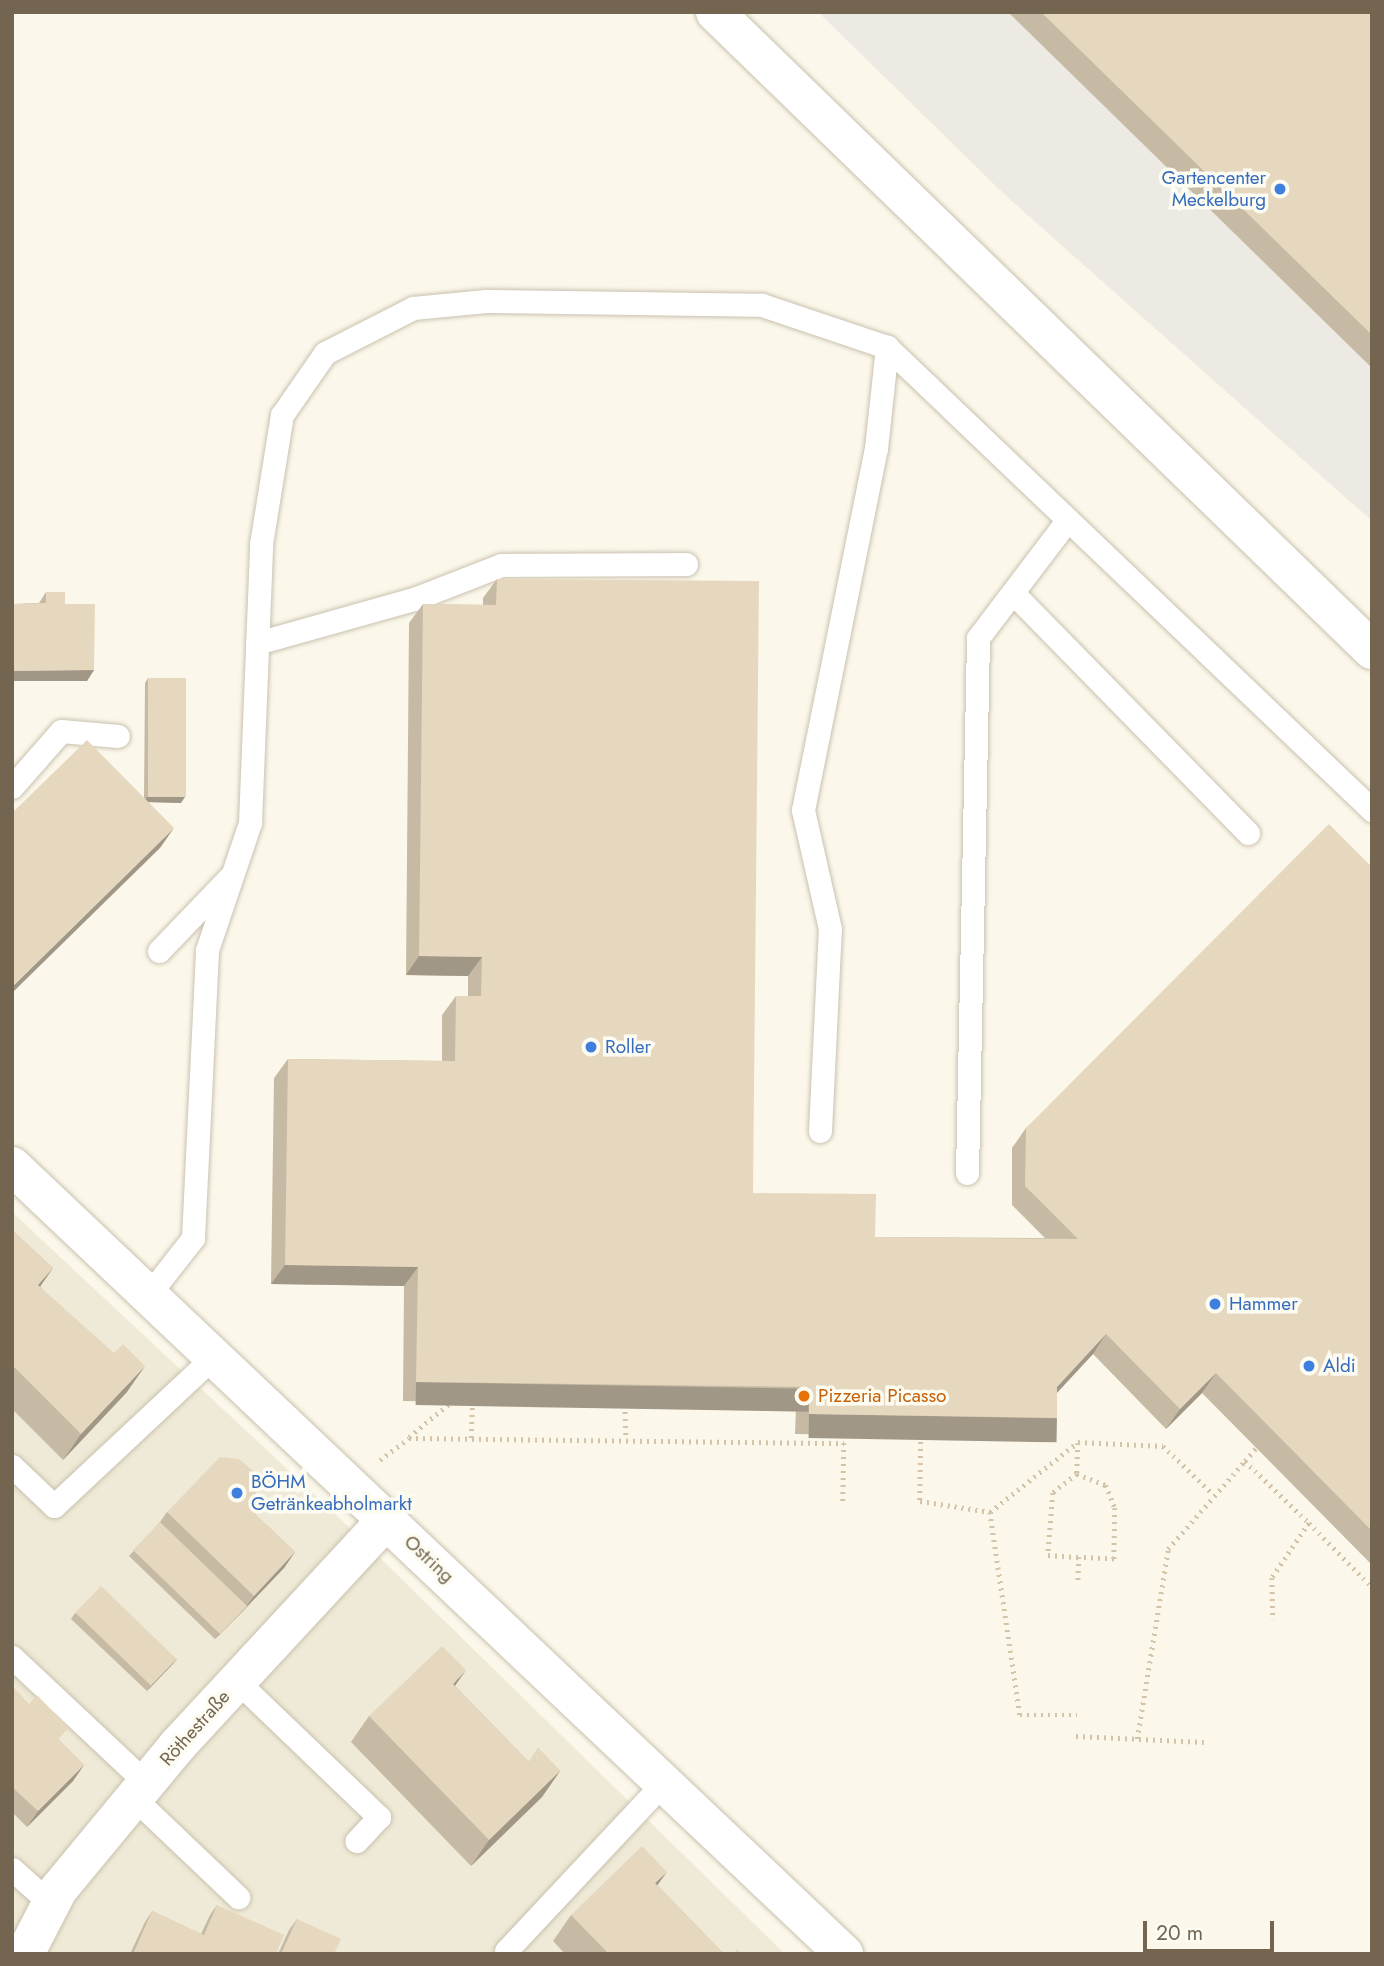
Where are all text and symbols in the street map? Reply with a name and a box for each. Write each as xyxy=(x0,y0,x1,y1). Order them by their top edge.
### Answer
place label: Gartencenter Meckelburg xyxy=(1162,167,1266,211)
marker: Gartencenter Meckelburg xyxy=(1272,181,1288,197)
place label: Roller xyxy=(605,1036,651,1058)
marker: Roller xyxy=(583,1039,599,1055)
place label: Hammer xyxy=(1229,1293,1298,1315)
marker: Hammer xyxy=(1207,1296,1223,1312)
place label: Aldi xyxy=(1323,1355,1356,1377)
marker: Aldi xyxy=(1301,1358,1317,1374)
place label: Pizzeria Picasso xyxy=(818,1385,946,1407)
marker: Pizzeria Picasso xyxy=(796,1388,812,1404)
place label: BÖHM Getränkeabholmarkt xyxy=(251,1471,412,1515)
marker: BÖHM Getränkeabholmarkt xyxy=(229,1485,245,1501)
street label: Ostring xyxy=(399,1530,459,1588)
street label: Röthestraße xyxy=(155,1686,235,1770)
scale bar xyxy=(1146,1906,1277,1950)
text: 20 m xyxy=(1156,1918,1203,1948)

